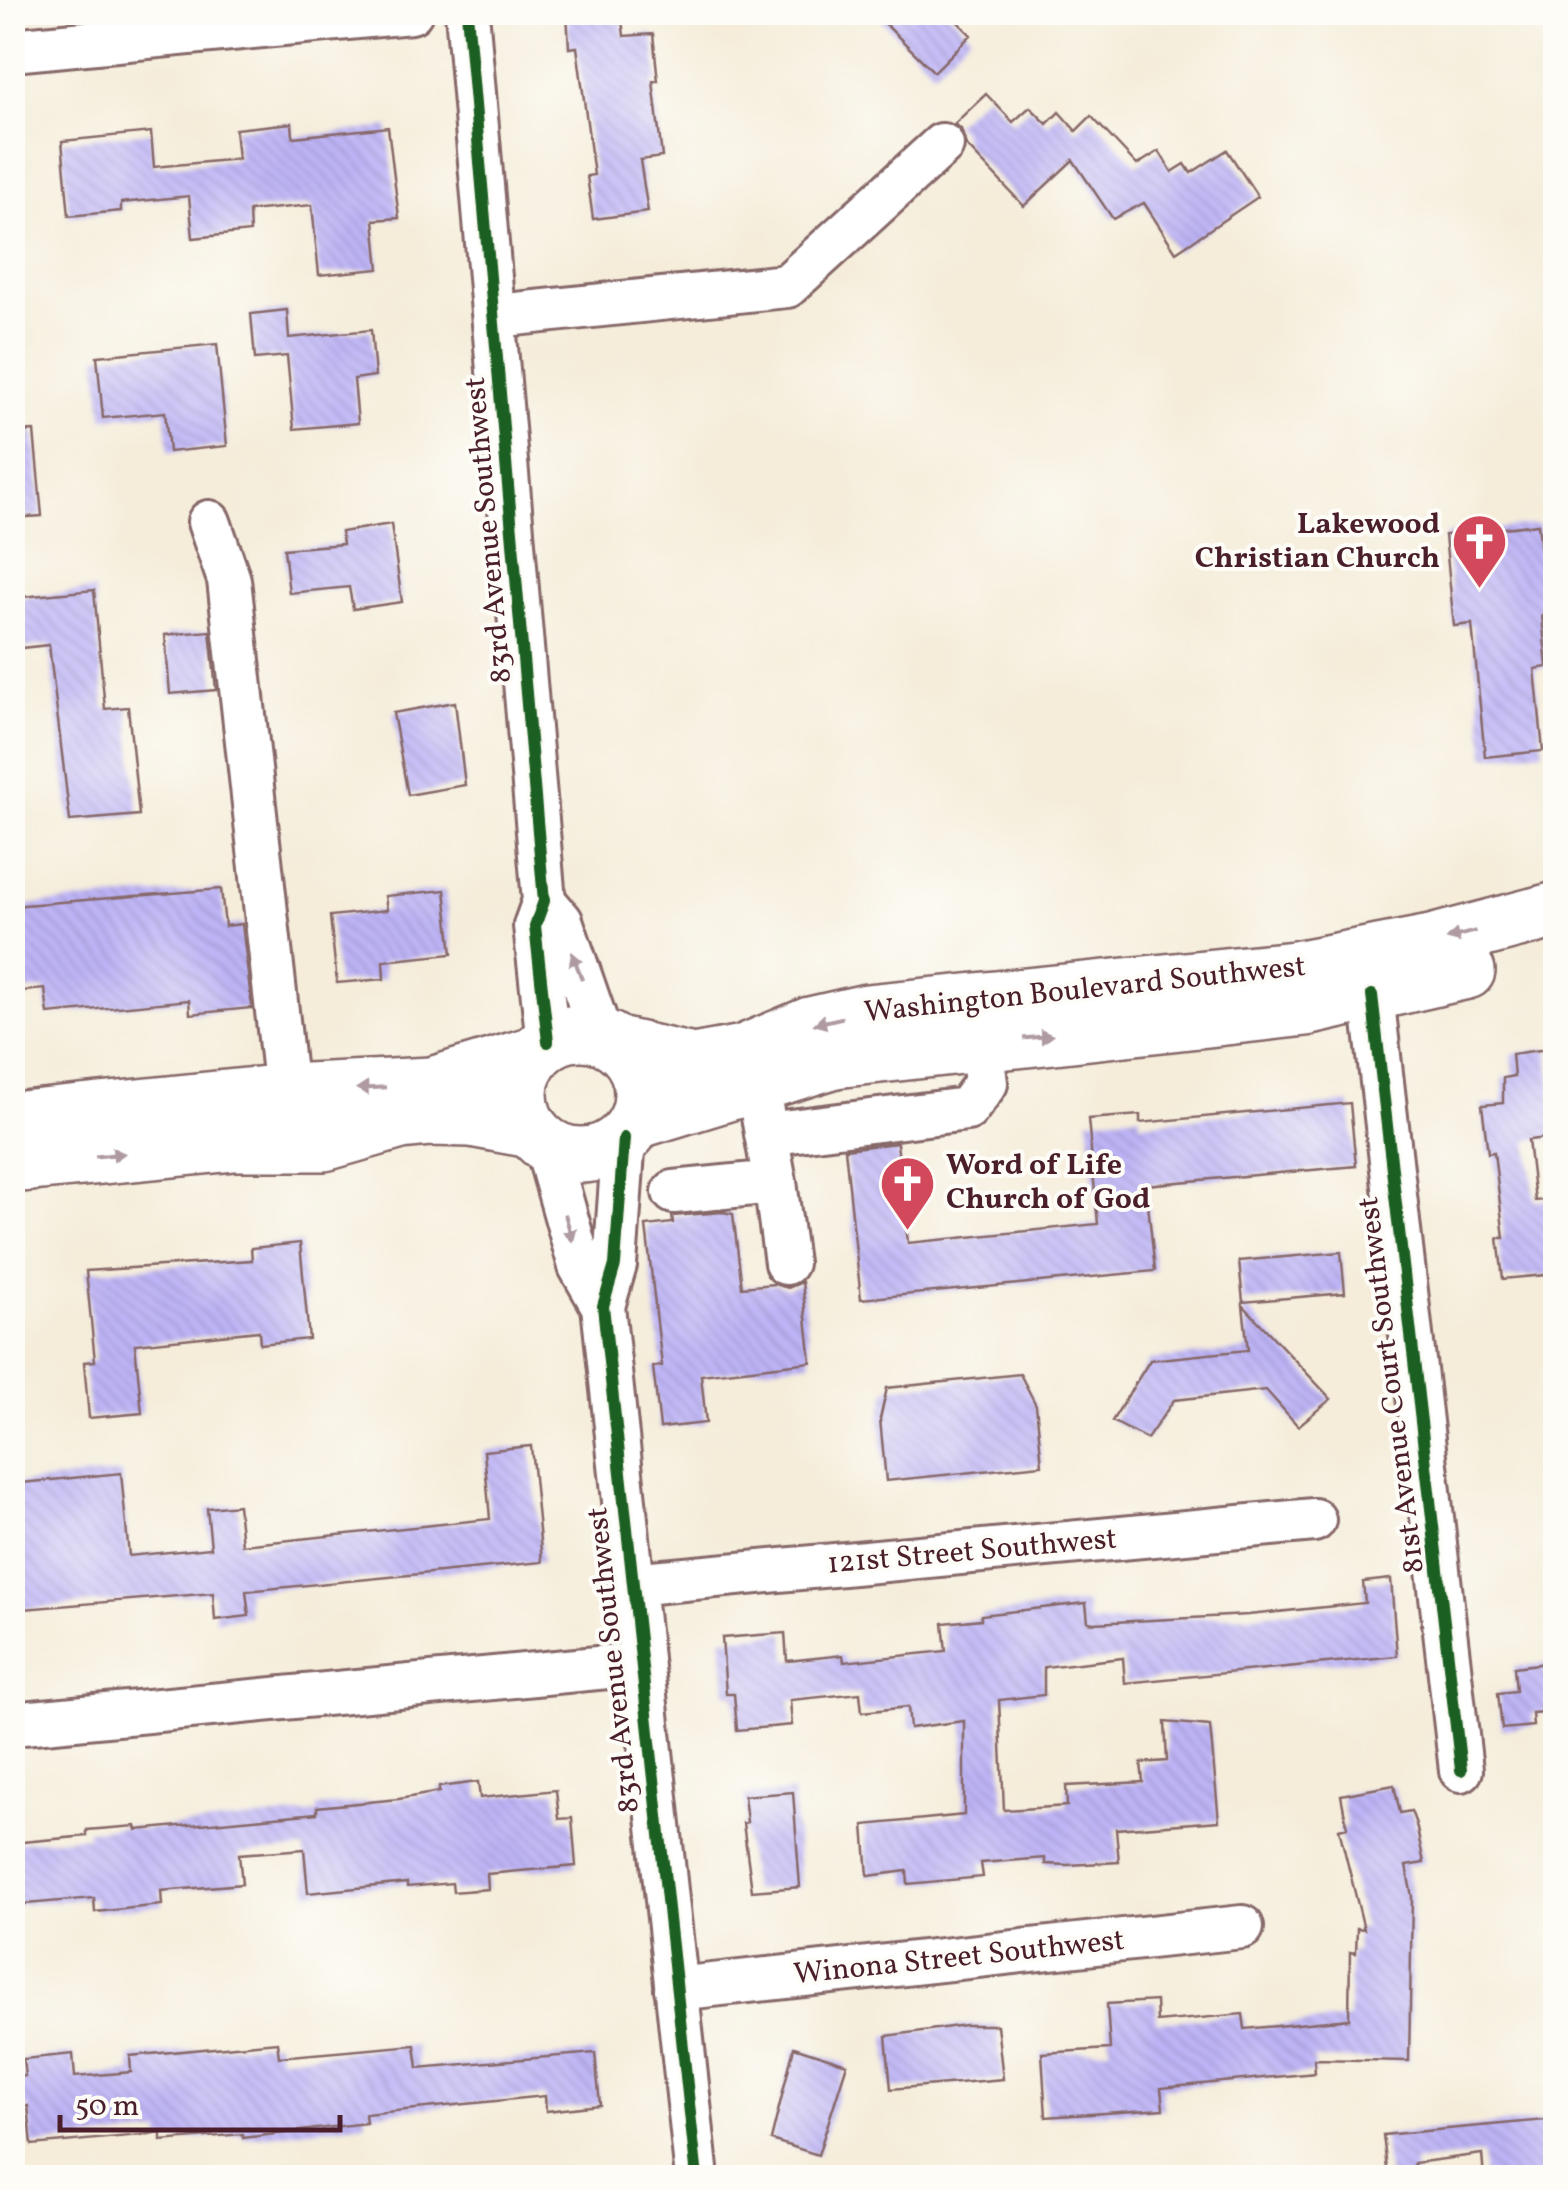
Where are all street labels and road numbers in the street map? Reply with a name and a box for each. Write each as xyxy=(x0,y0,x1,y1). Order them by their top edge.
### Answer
street label: 83rd Avenue Southwest xyxy=(455,375,523,685)
street label: Washington Boulevard Southwest xyxy=(862,946,1308,1034)
street label: 81st Avenue Court Southwest xyxy=(1348,1194,1436,1576)
street label: 83rd Avenue Southwest xyxy=(577,1505,651,1815)
street label: 121st Street Southwest xyxy=(825,1518,1119,1586)
street label: Winona Street Southwest xyxy=(791,1920,1127,1996)

